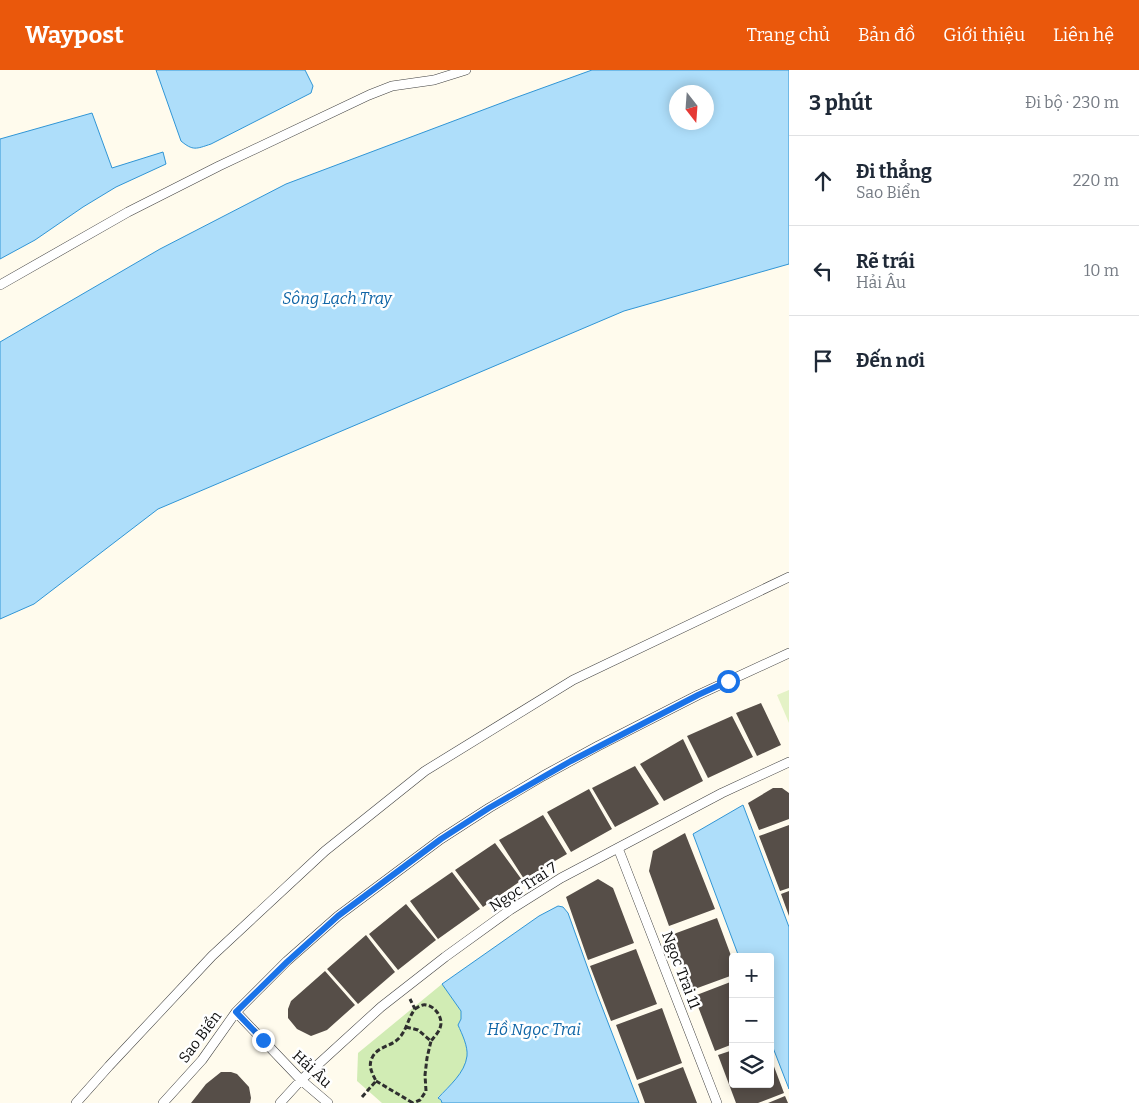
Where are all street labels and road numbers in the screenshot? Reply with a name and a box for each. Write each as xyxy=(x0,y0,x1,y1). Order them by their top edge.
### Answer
street label: Ngọc Trai 7 xyxy=(486,858,561,915)
street label: Ngọc Trai 11 xyxy=(658,929,704,1011)
street label: Sao Biển xyxy=(175,1007,226,1066)
street label: Hải Âu xyxy=(289,1046,335,1092)

